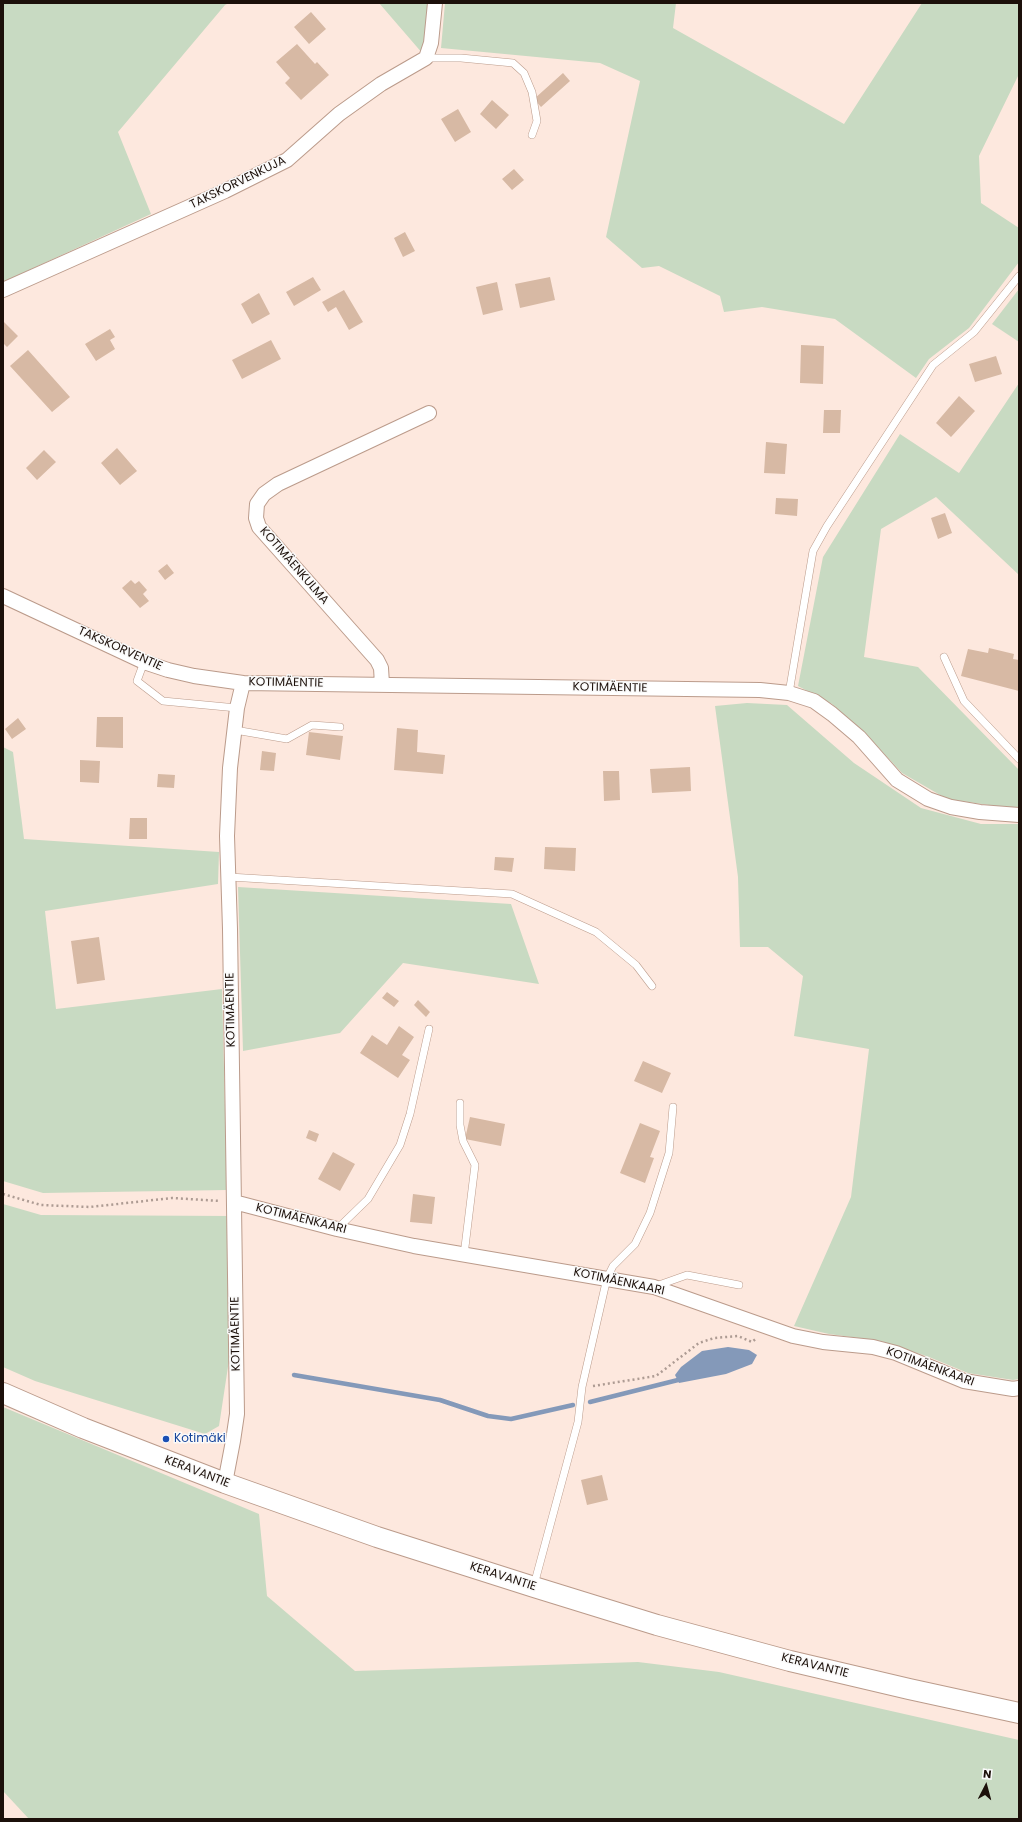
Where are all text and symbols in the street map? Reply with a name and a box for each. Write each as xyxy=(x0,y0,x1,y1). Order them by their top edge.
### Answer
street label: TAKSKORVENKUJA xyxy=(188,153,288,213)
street label: KOTIMÄENKULMA xyxy=(256,524,332,608)
street label: TAKSKORVENTIE xyxy=(75,624,165,674)
street label: KOTIMÄENTIE xyxy=(249,675,323,691)
street label: KOTIMÄENTIE xyxy=(573,680,647,696)
street label: KOTIMÄENTIE xyxy=(223,973,239,1047)
street label: KOTIMÄENKAARI xyxy=(254,1201,348,1237)
street label: KOTIMÄENKAARI xyxy=(572,1265,666,1299)
street label: KOTIMÄENTIE xyxy=(228,1297,244,1371)
street label: KOTIMÄENKAARI xyxy=(884,1344,976,1390)
place label: Kotimäki xyxy=(174,1432,226,1446)
marker: Kotimäki xyxy=(161,1434,171,1444)
street label: KERAVANTIE xyxy=(162,1453,232,1491)
street label: KERAVANTIE xyxy=(468,1559,538,1595)
street label: KERAVANTIE xyxy=(780,1651,850,1681)
north arrow xyxy=(966,1766,1006,1806)
text: N xyxy=(982,1766,992,1782)

